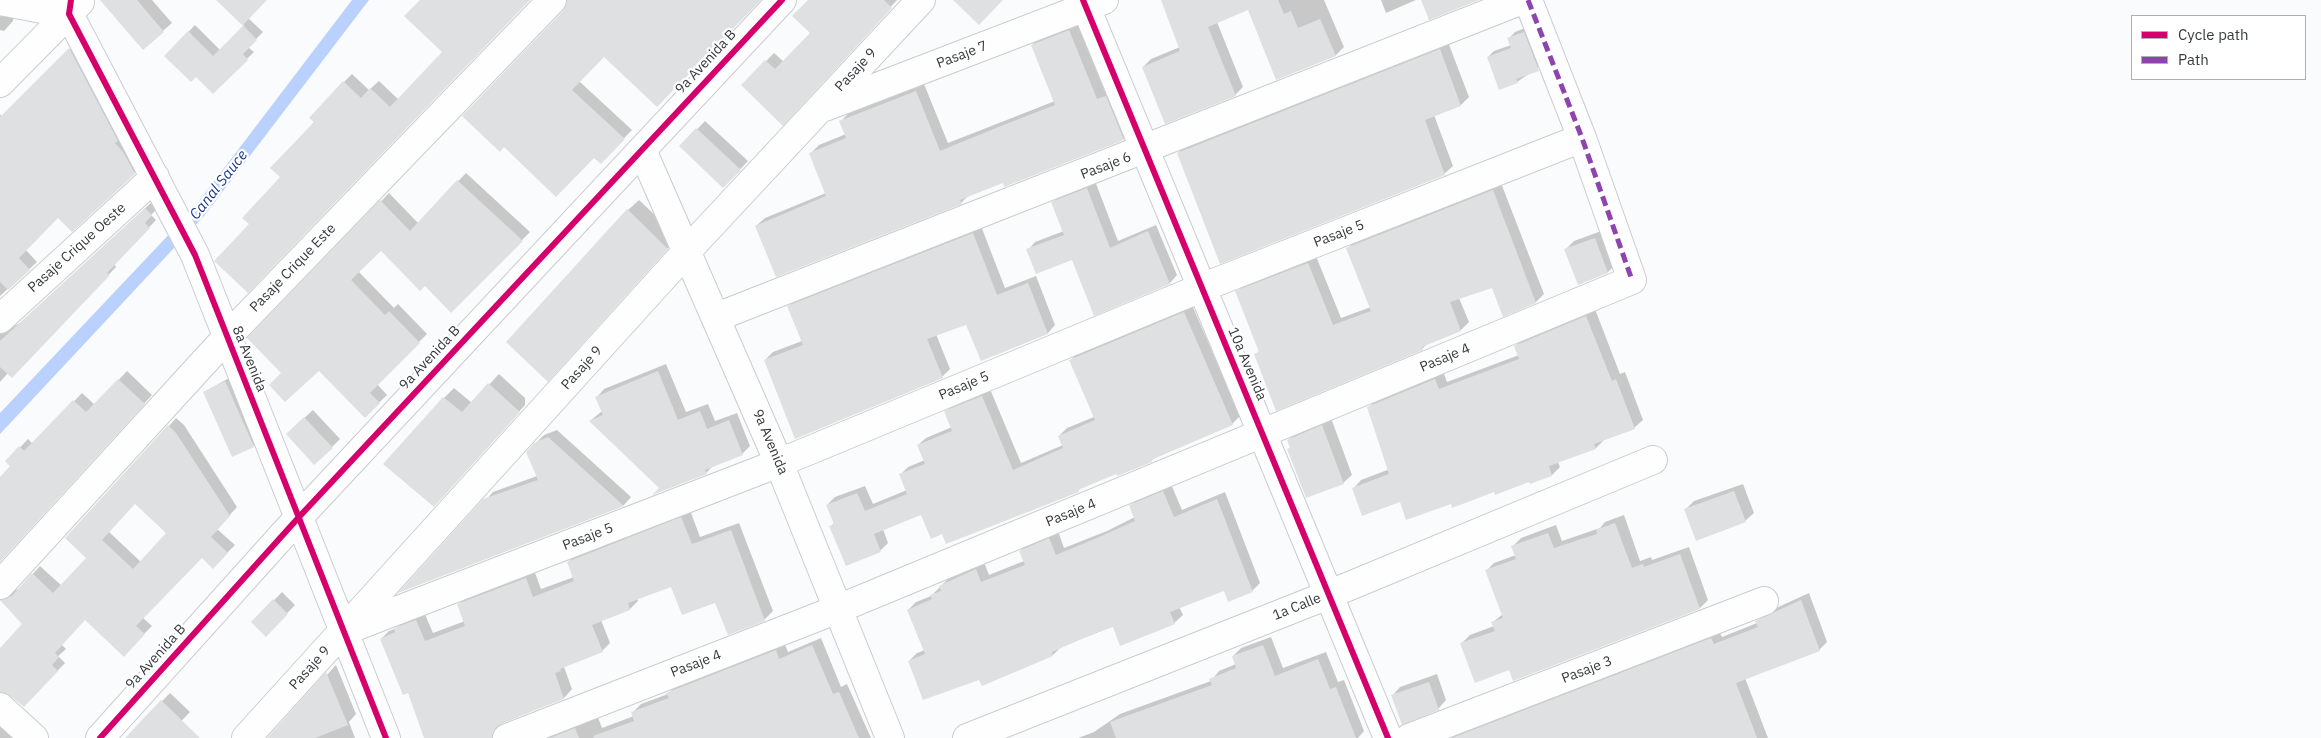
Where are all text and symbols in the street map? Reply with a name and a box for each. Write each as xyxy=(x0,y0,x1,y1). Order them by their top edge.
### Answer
legend xyxy=(2131,15,2306,80)
text: Cycle path xyxy=(2178,25,2249,44)
street label: 9a Avenida B xyxy=(672,26,740,98)
street label: Pasaje 7 xyxy=(934,38,990,72)
street label: Pasaje 9 xyxy=(832,45,880,95)
text: Path xyxy=(2178,50,2209,69)
water label: Canal Sauce xyxy=(186,147,252,223)
street label: Pasaje 6 xyxy=(1078,149,1134,183)
street label: Pasaje Crique Oeste xyxy=(25,200,129,296)
street label: Pasaje 5 xyxy=(1311,217,1367,251)
street label: Pasaje Crique Este xyxy=(247,220,339,316)
street label: 9a Avenida B xyxy=(396,322,464,394)
street label: 8a Avenida xyxy=(228,324,270,394)
street label: 10a Avenida xyxy=(1224,325,1270,403)
street label: Pasaje 4 xyxy=(1417,340,1473,376)
street label: Pasaje 9 xyxy=(558,343,606,393)
street label: Pasaje 5 xyxy=(936,368,992,404)
street label: 9a Avenida xyxy=(749,407,791,477)
street label: Pasaje 4 xyxy=(1043,495,1099,531)
street label: Pasaje 5 xyxy=(560,520,616,554)
street label: 1a Calle xyxy=(1270,590,1324,624)
street label: 9a Avenida B xyxy=(122,621,190,693)
street label: Pasaje 9 xyxy=(286,643,334,693)
street label: Pasaje 4 xyxy=(668,647,724,681)
street label: Pasaje 3 xyxy=(1559,653,1615,687)

